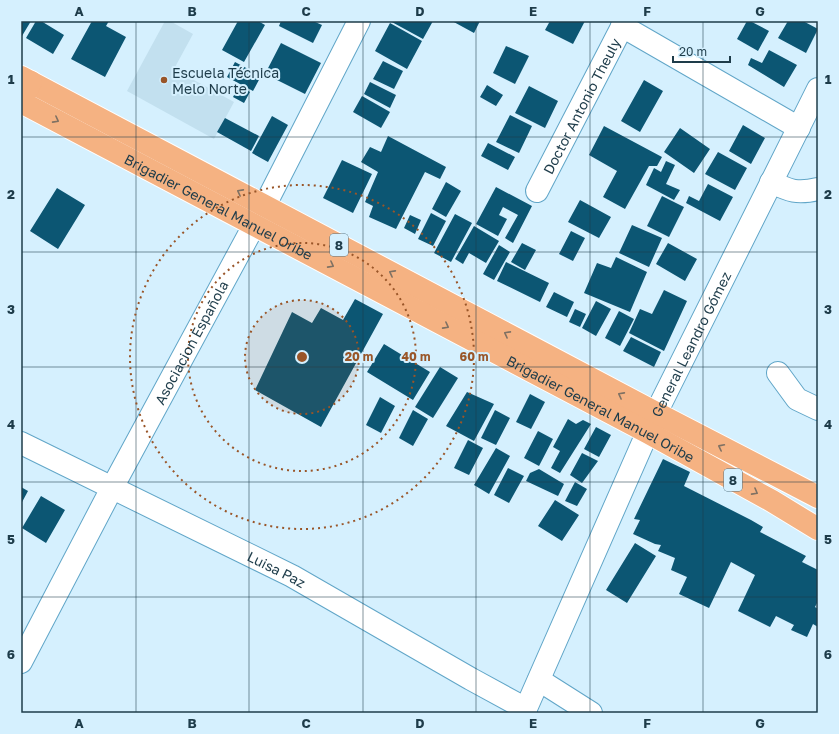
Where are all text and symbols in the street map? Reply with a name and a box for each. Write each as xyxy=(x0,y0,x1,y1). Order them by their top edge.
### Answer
text: A xyxy=(74,3,84,19)
text: B xyxy=(187,3,197,19)
text: C xyxy=(301,3,311,19)
text: D xyxy=(415,3,425,19)
text: E xyxy=(529,3,537,19)
text: F xyxy=(643,3,651,19)
text: G xyxy=(755,3,765,19)
street label: Doctor Antonio Theuly xyxy=(539,35,623,177)
scale bar xyxy=(673,38,730,64)
text: 20 m xyxy=(679,44,707,59)
place label: Escuela Técnica Melo Norte xyxy=(172,64,279,97)
text: 1 xyxy=(8,71,15,87)
text: 1 xyxy=(825,71,832,87)
marker: Escuela Técnica Melo Norte xyxy=(159,75,169,85)
one-way arrow xyxy=(51,115,59,122)
street label: Brigadier General Manuel Oribe xyxy=(122,150,316,263)
text: 2 xyxy=(7,186,15,202)
text: 2 xyxy=(824,186,832,202)
one-way arrow xyxy=(236,190,244,197)
road number: 8 xyxy=(330,234,348,256)
one-way arrow xyxy=(327,261,335,268)
street label: General Leandro Gómez xyxy=(647,268,734,419)
one-way arrow xyxy=(389,270,396,277)
street label: Asociacion Española xyxy=(150,277,231,407)
text: 3 xyxy=(7,301,15,317)
text: 3 xyxy=(824,301,832,317)
one-way arrow xyxy=(442,322,450,329)
one-way arrow xyxy=(503,331,511,338)
text: 20 m xyxy=(345,349,373,364)
text: 40 m xyxy=(402,349,430,364)
text: 60 m xyxy=(460,349,488,364)
centre of rings xyxy=(295,350,309,364)
street label: Brigadier General Manuel Oribe xyxy=(504,351,698,465)
one-way arrow xyxy=(618,392,626,399)
text: 4 xyxy=(7,416,15,432)
text: 4 xyxy=(824,416,832,432)
one-way arrow xyxy=(718,444,726,451)
road number: 8 xyxy=(724,469,742,491)
one-way arrow xyxy=(750,487,758,494)
text: 5 xyxy=(7,531,15,547)
text: 5 xyxy=(824,531,832,547)
street label: Luisa Paz xyxy=(245,547,309,591)
text: 6 xyxy=(7,646,15,662)
text: 6 xyxy=(824,646,832,662)
text: A xyxy=(74,715,84,731)
text: B xyxy=(187,715,197,731)
text: C xyxy=(301,715,311,731)
text: D xyxy=(415,715,425,731)
text: E xyxy=(529,715,537,731)
text: F xyxy=(643,715,651,731)
text: G xyxy=(755,715,765,731)

